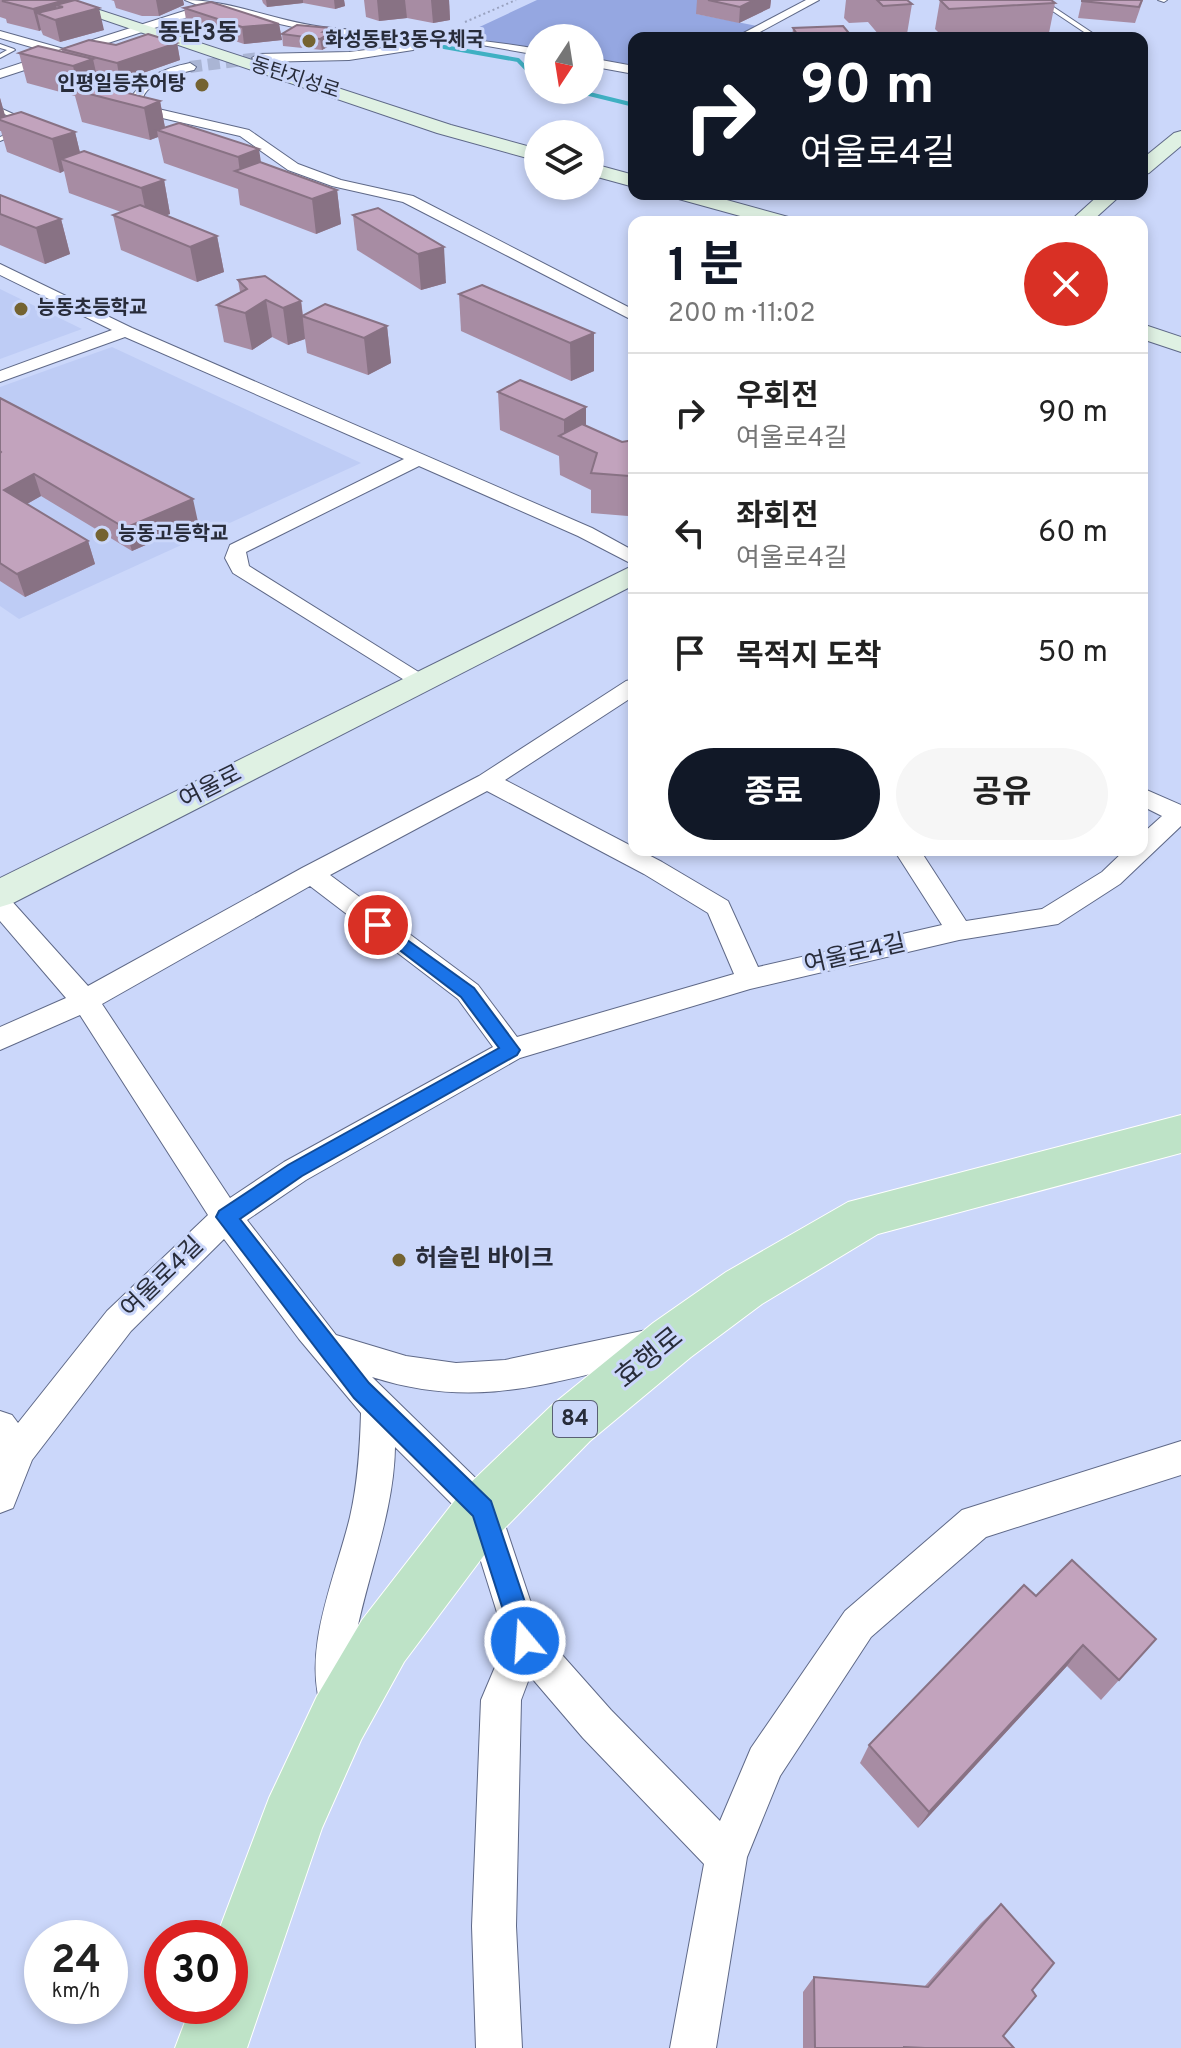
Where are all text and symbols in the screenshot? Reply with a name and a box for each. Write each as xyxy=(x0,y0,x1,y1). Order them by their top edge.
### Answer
district label: 동탄3동 xyxy=(158,19,238,49)
north arrow xyxy=(524,24,604,104)
map controls xyxy=(524,24,604,200)
place label: 화성동탄3동우체국 xyxy=(325,28,484,54)
marker: 화성동탄3동우체국 xyxy=(300,32,318,50)
street label: 동탄지성로 xyxy=(247,52,343,106)
text: 90 m xyxy=(800,53,935,123)
icon: right xyxy=(668,64,772,168)
place label: 인평일등추어탕 xyxy=(57,72,186,98)
marker: 인평일등추어탕 xyxy=(193,76,211,94)
button: layers xyxy=(524,120,604,200)
text: 여울로4길 xyxy=(800,132,955,178)
text: 1 분 xyxy=(668,238,743,298)
button: close xyxy=(1024,242,1108,326)
place label: 능동초등학교 xyxy=(37,296,147,322)
text: 200 m · 11:02 xyxy=(668,298,815,331)
marker: 능동초등학교 xyxy=(12,300,30,318)
text: 우회전 xyxy=(736,379,819,416)
icon: right xyxy=(668,391,712,435)
text: 90 m xyxy=(1039,395,1108,432)
text: 여울로4길 xyxy=(736,423,848,456)
text: 좌회전 xyxy=(736,499,819,536)
icon: left xyxy=(668,511,712,555)
text: 60 m xyxy=(1038,515,1108,552)
place label: 능동고등학교 xyxy=(118,522,228,548)
marker: 능동고등학교 xyxy=(93,526,111,544)
text: 여울로4길 xyxy=(736,543,848,576)
icon: arrive xyxy=(668,631,712,675)
text: 50 m xyxy=(1038,635,1108,672)
text: 목적지 도착 xyxy=(736,639,882,676)
button: 종료 xyxy=(668,748,880,840)
button: 공유 xyxy=(896,748,1108,840)
street label: 여울로 xyxy=(175,760,247,816)
pin xyxy=(344,891,412,959)
icon: arrive xyxy=(356,903,400,947)
street label: 여울로4길 xyxy=(801,929,909,981)
street label: 여울로4길 xyxy=(115,1231,211,1325)
place label: 허슬린 바이크 xyxy=(415,1245,553,1275)
marker: 허슬린 바이크 xyxy=(390,1251,408,1269)
street label: 효행로 xyxy=(609,1321,691,1397)
road number: 84 xyxy=(553,1401,597,1437)
position arrow xyxy=(483,1599,567,1683)
speed limit sign: 30 xyxy=(144,1920,248,2024)
text: 24 xyxy=(51,1937,101,1987)
text: km/h xyxy=(52,1979,100,2005)

